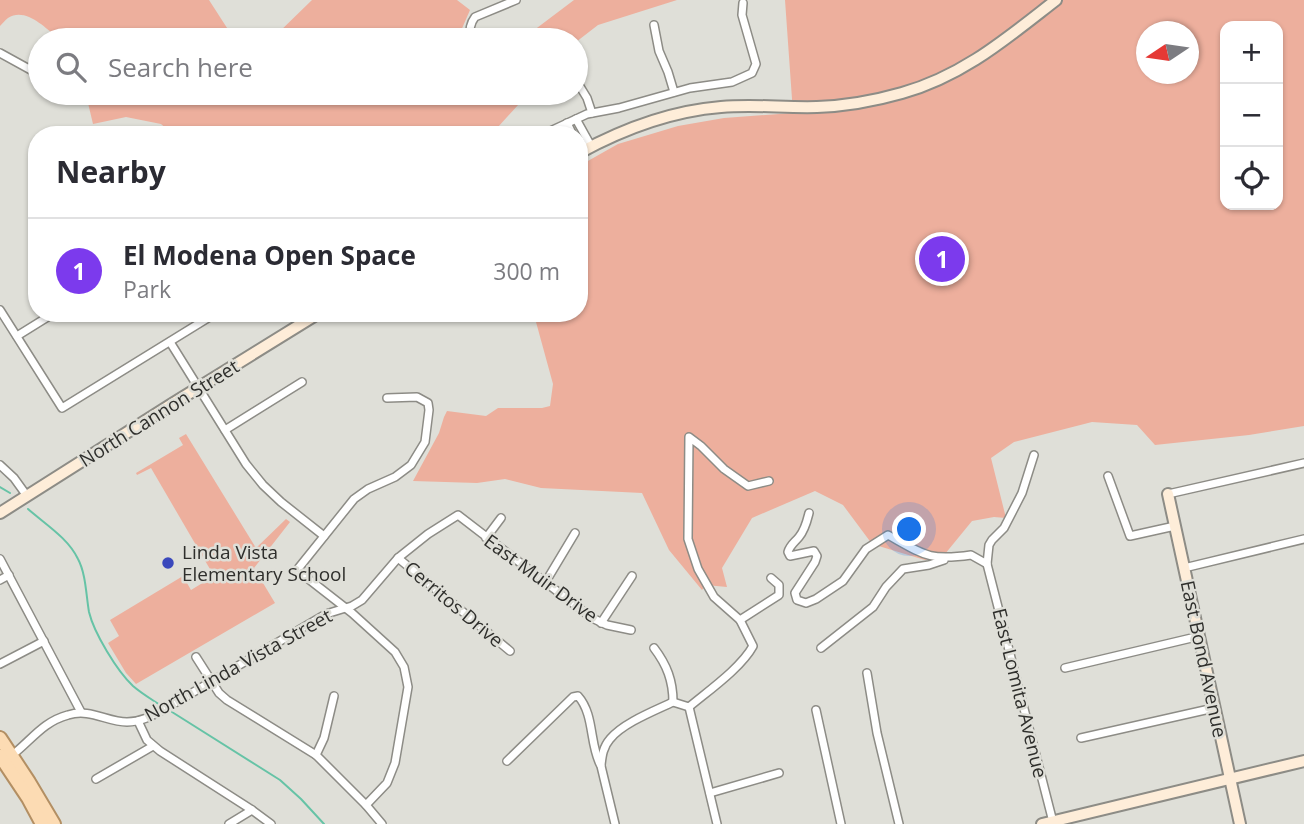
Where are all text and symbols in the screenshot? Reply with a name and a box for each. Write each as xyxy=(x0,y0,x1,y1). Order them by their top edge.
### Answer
north arrow xyxy=(1136,21,1199,84)
map controls xyxy=(1220,21,1283,210)
button: + xyxy=(1220,21,1283,84)
search box xyxy=(28,28,588,105)
icon: search xyxy=(52,48,90,86)
text: Search here xyxy=(108,49,253,85)
button: − xyxy=(1220,84,1283,147)
button: locate xyxy=(1220,147,1283,210)
text: Nearby xyxy=(56,151,166,192)
pin: 1 xyxy=(919,233,965,285)
text: El Modena Open Space xyxy=(123,237,416,273)
text: 1 xyxy=(72,255,86,287)
text: 300 m xyxy=(493,255,560,287)
text: Park xyxy=(123,273,171,305)
street label: North Cannon Street xyxy=(74,353,244,473)
your location xyxy=(892,512,926,546)
street label: East Muir Drive xyxy=(479,528,603,628)
place label: Linda Vista Elementary School xyxy=(182,539,346,587)
marker: Linda Vista Elementary School xyxy=(160,555,176,571)
street label: Cerritos Drive xyxy=(399,555,509,653)
street label: East Bond Avenue xyxy=(1175,578,1233,740)
street label: North Linda Vista Street xyxy=(139,602,337,727)
street label: East Lomita Avenue xyxy=(986,605,1054,781)

